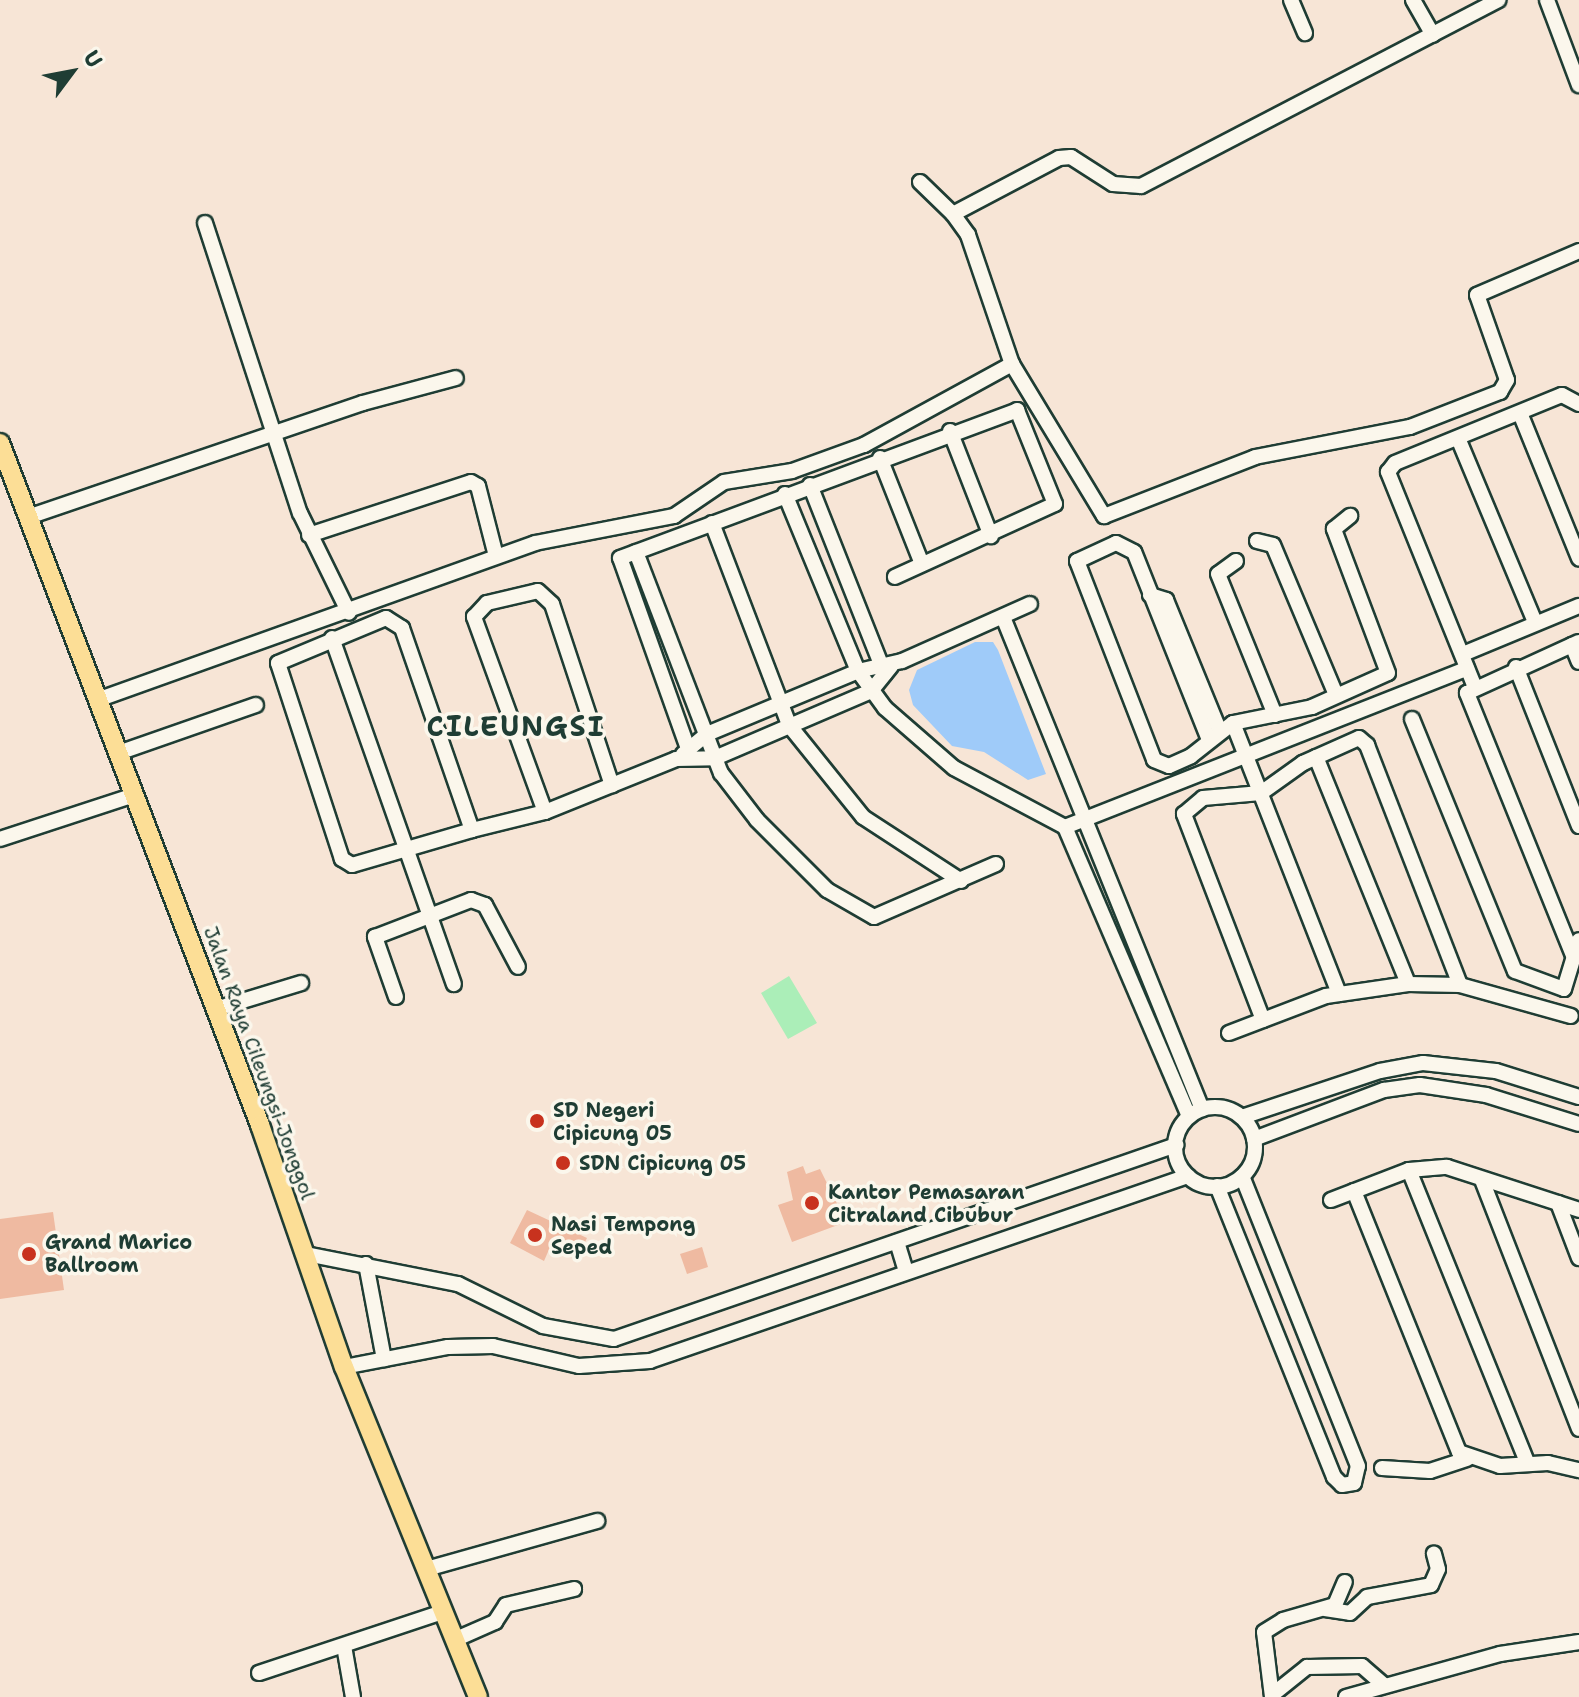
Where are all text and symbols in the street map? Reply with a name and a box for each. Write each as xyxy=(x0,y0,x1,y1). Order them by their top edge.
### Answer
north arrow xyxy=(32,32,112,112)
text: U xyxy=(76,45,109,73)
district label: CILEUNGSI xyxy=(426,709,606,743)
street label: Jalan Raya Cileungsi-Jonggol xyxy=(198,923,320,1203)
place label: SD Negeri Cipicung 05 xyxy=(553,1098,672,1145)
marker: SD Negeri Cipicung 05 xyxy=(528,1112,546,1130)
place label: SDN Cipicung 05 xyxy=(579,1151,746,1175)
marker: SDN Cipicung 05 xyxy=(554,1154,572,1172)
place label: Kantor Pemasaran Citraland Cibubur xyxy=(828,1180,1024,1227)
marker: Kantor Pemasaran Citraland Cibubur xyxy=(803,1194,821,1212)
place label: Nasi Tempong Seped xyxy=(551,1212,695,1259)
marker: Nasi Tempong Seped xyxy=(526,1226,544,1244)
place label: Grand Marico Ballroom xyxy=(45,1230,192,1277)
marker: Grand Marico Ballroom xyxy=(20,1245,38,1263)

